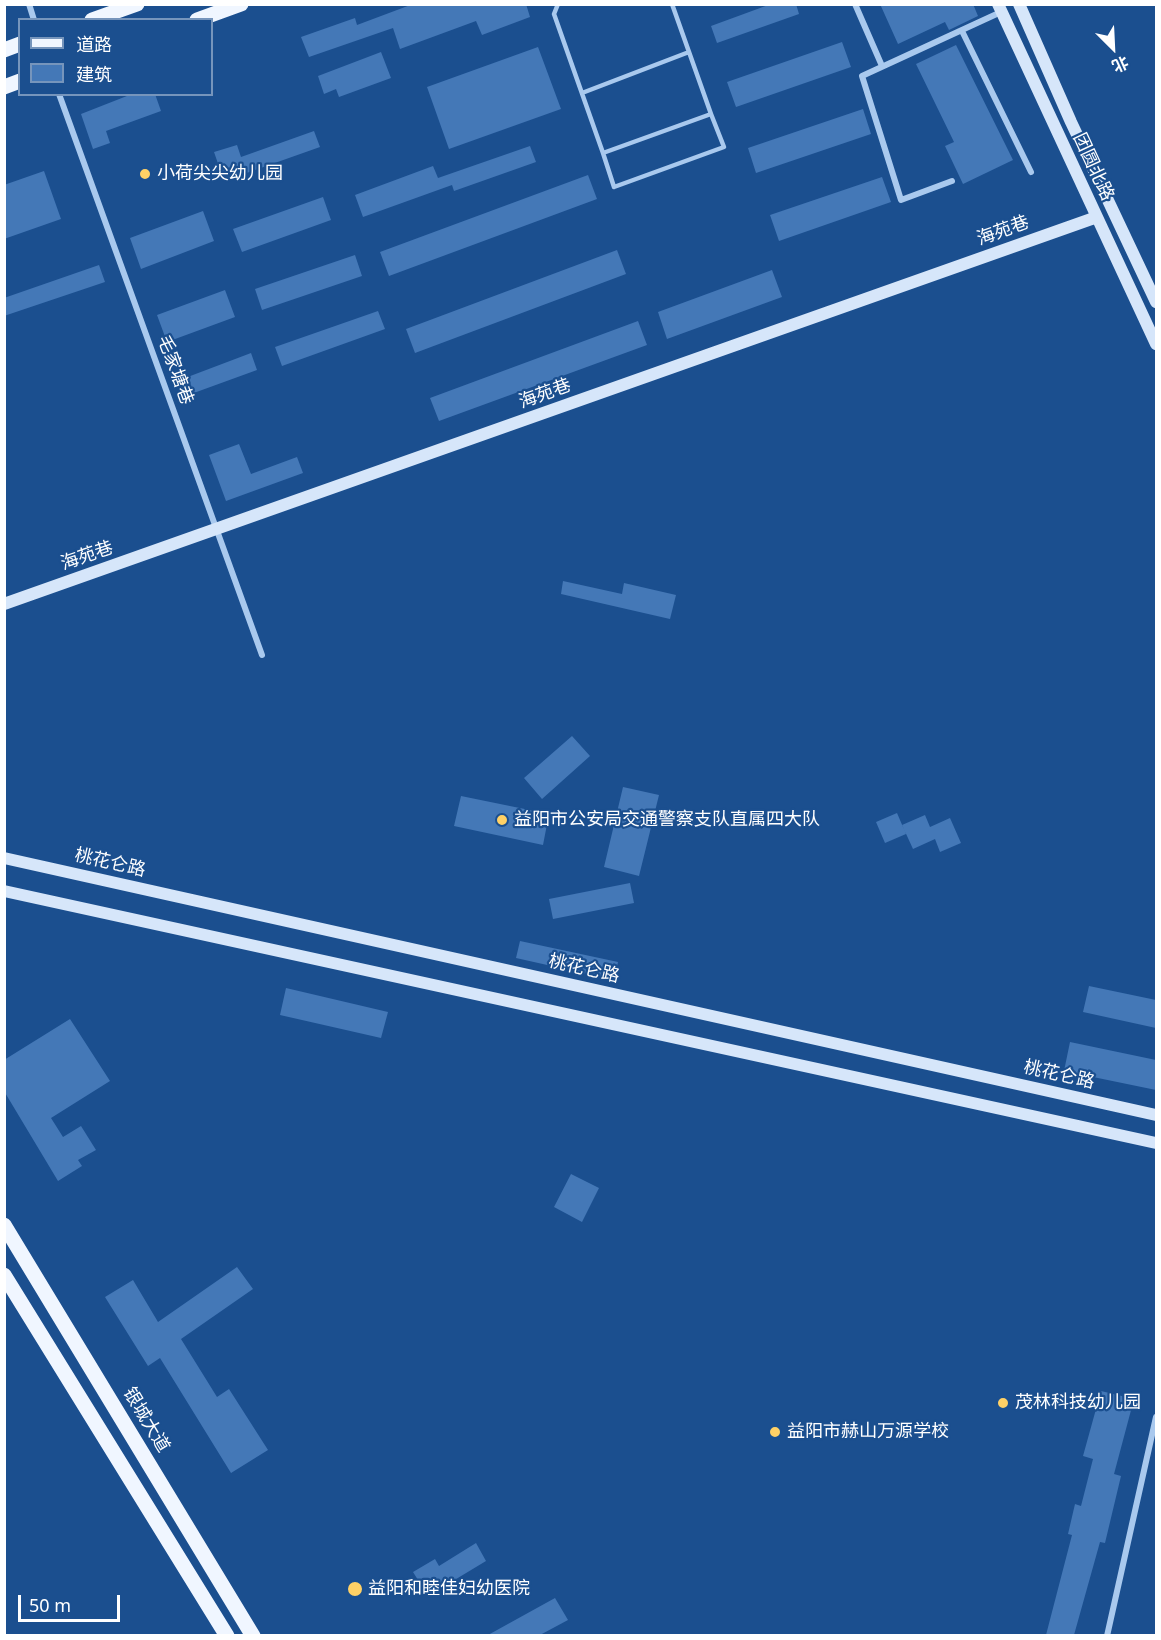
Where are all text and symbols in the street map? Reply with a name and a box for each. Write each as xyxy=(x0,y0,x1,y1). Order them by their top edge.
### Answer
legend xyxy=(18,18,213,96)
north arrow xyxy=(1083,18,1143,78)
text: 道路 xyxy=(76,32,112,56)
text: 北 xyxy=(1109,51,1132,78)
text: 建筑 xyxy=(76,62,112,86)
street label: 团圆北路 xyxy=(1068,130,1118,204)
place label: 小荷尖尖幼儿园 xyxy=(157,163,283,185)
marker: 小荷尖尖幼儿园 xyxy=(138,167,152,181)
street label: 海苑巷 xyxy=(974,212,1032,250)
street label: 毛家塘巷 xyxy=(153,332,197,408)
street label: 海苑巷 xyxy=(516,375,574,413)
street label: 海苑巷 xyxy=(58,537,116,575)
place label: 益阳市公安局交通警察支队直属四大队 xyxy=(514,809,820,831)
marker: 益阳市公安局交通警察支队直属四大队 xyxy=(495,813,509,827)
street label: 桃花仑路 xyxy=(72,844,148,882)
street label: 桃花仑路 xyxy=(546,950,622,988)
street label: 桃花仑路 xyxy=(1021,1056,1097,1094)
street label: 银城大道 xyxy=(118,1384,174,1456)
place label: 茂林科技幼儿园 xyxy=(1015,1392,1141,1414)
marker: 茂林科技幼儿园 xyxy=(996,1396,1010,1410)
place label: 益阳市赫山万源学校 xyxy=(787,1421,949,1443)
marker: 益阳市赫山万源学校 xyxy=(768,1425,782,1439)
place label: 益阳和睦佳妇幼医院 xyxy=(368,1578,530,1600)
marker: 益阳和睦佳妇幼医院 xyxy=(346,1580,364,1598)
scale bar xyxy=(21,1583,123,1621)
text: 50 m xyxy=(29,1593,71,1617)

